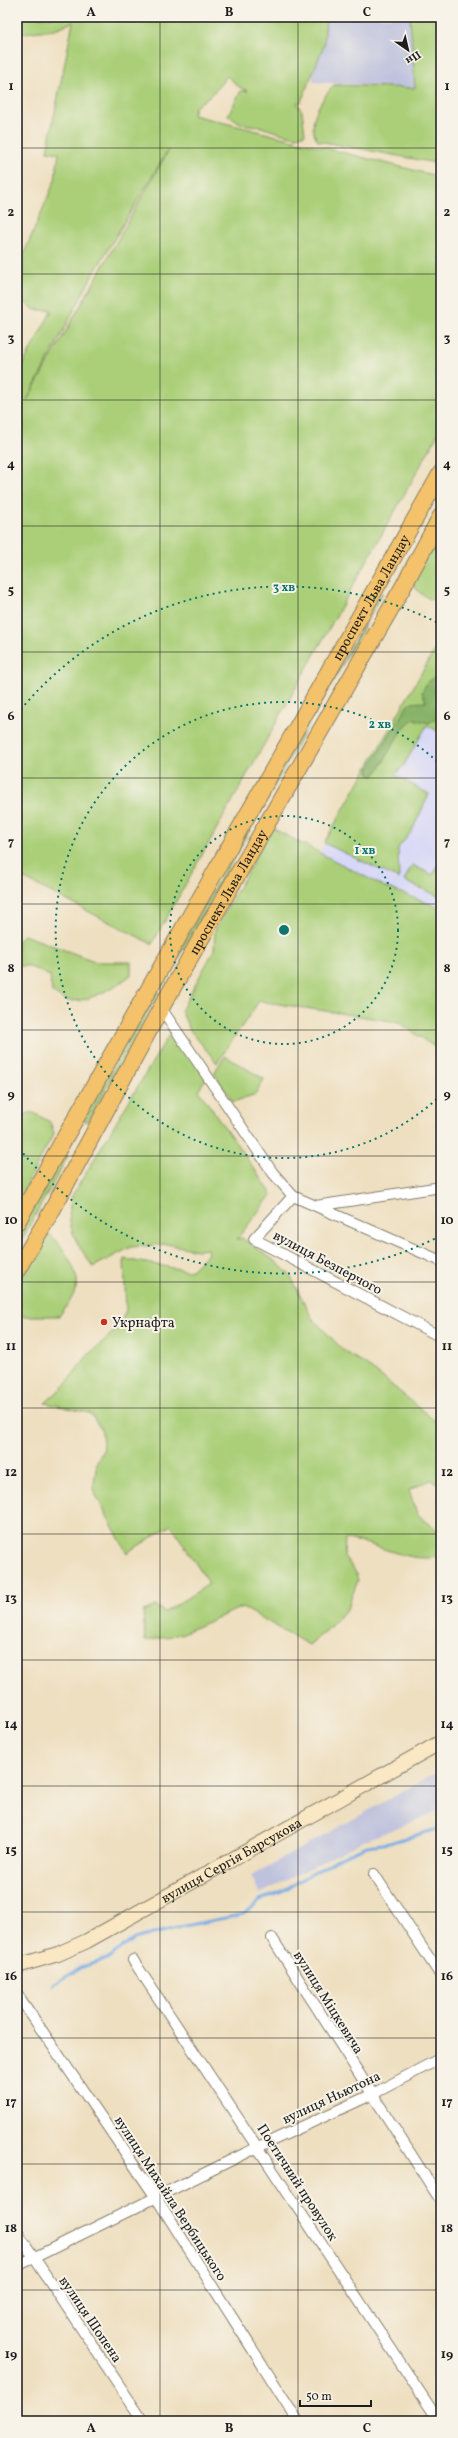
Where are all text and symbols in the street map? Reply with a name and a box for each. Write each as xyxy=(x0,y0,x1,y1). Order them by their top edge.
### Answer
text: A xyxy=(86,4,96,22)
text: B xyxy=(225,4,234,22)
text: C xyxy=(363,4,371,22)
north arrow xyxy=(388,30,428,70)
text: Пн xyxy=(402,46,423,68)
text: 1 xyxy=(8,78,14,96)
text: 1 xyxy=(444,78,450,96)
text: 2 xyxy=(8,204,15,222)
text: 2 xyxy=(444,204,451,222)
text: 3 xyxy=(8,330,15,348)
text: 3 xyxy=(444,330,451,348)
text: 4 xyxy=(7,456,15,474)
text: 4 xyxy=(443,456,451,474)
street label: проспект Льва Ландау xyxy=(329,531,415,664)
text: 3 хв xyxy=(273,580,295,596)
text: 5 xyxy=(8,582,14,600)
text: 5 xyxy=(444,582,450,600)
text: 6 xyxy=(7,708,15,726)
text: 6 xyxy=(443,708,451,726)
text: 2 хв xyxy=(369,717,391,733)
street label: проспект Льва Ландау xyxy=(185,826,273,959)
text: 7 xyxy=(8,834,14,852)
text: 7 xyxy=(444,834,450,852)
text: 1 хв xyxy=(355,843,376,859)
centre of rings xyxy=(277,923,291,937)
text: 8 xyxy=(7,960,15,978)
text: 8 xyxy=(443,960,451,978)
text: 9 xyxy=(7,1086,15,1104)
text: 9 xyxy=(443,1086,451,1104)
text: 10 xyxy=(4,1212,18,1230)
text: 10 xyxy=(440,1212,454,1230)
street label: вулиця Безперчого xyxy=(269,1226,385,1300)
place label: Укрнафта xyxy=(112,1314,175,1333)
marker: Укрнафта xyxy=(99,1317,109,1327)
text: 11 xyxy=(6,1338,16,1356)
text: 11 xyxy=(442,1338,452,1356)
text: 12 xyxy=(5,1464,17,1482)
text: 12 xyxy=(441,1464,453,1482)
text: 13 xyxy=(5,1590,17,1608)
text: 13 xyxy=(441,1590,453,1608)
text: 14 xyxy=(4,1716,18,1734)
text: 14 xyxy=(440,1716,454,1734)
street label: вулиця Сергія Барсукова xyxy=(158,1814,306,1908)
text: 15 xyxy=(5,1842,17,1860)
text: 15 xyxy=(441,1842,453,1860)
street label: вулиця Міцкевича xyxy=(288,1947,367,2058)
text: 16 xyxy=(5,1968,17,1986)
text: 16 xyxy=(441,1968,453,1986)
street label: вулиця Ньютона xyxy=(279,2067,384,2129)
text: 17 xyxy=(5,2094,17,2112)
text: 17 xyxy=(441,2094,453,2112)
street label: вулиця Михайла Вербицького xyxy=(109,2113,230,2285)
street label: Поетичний провулок xyxy=(252,2121,342,2245)
text: 18 xyxy=(5,2220,17,2238)
text: 18 xyxy=(441,2220,453,2238)
street label: вулиця Шопена xyxy=(54,2273,126,2367)
text: 19 xyxy=(5,2346,17,2364)
text: 19 xyxy=(441,2346,453,2364)
scale bar xyxy=(300,2382,371,2408)
text: 50 m xyxy=(306,2389,332,2405)
text: A xyxy=(86,2420,96,2438)
text: B xyxy=(225,2420,234,2438)
text: C xyxy=(363,2420,371,2438)

